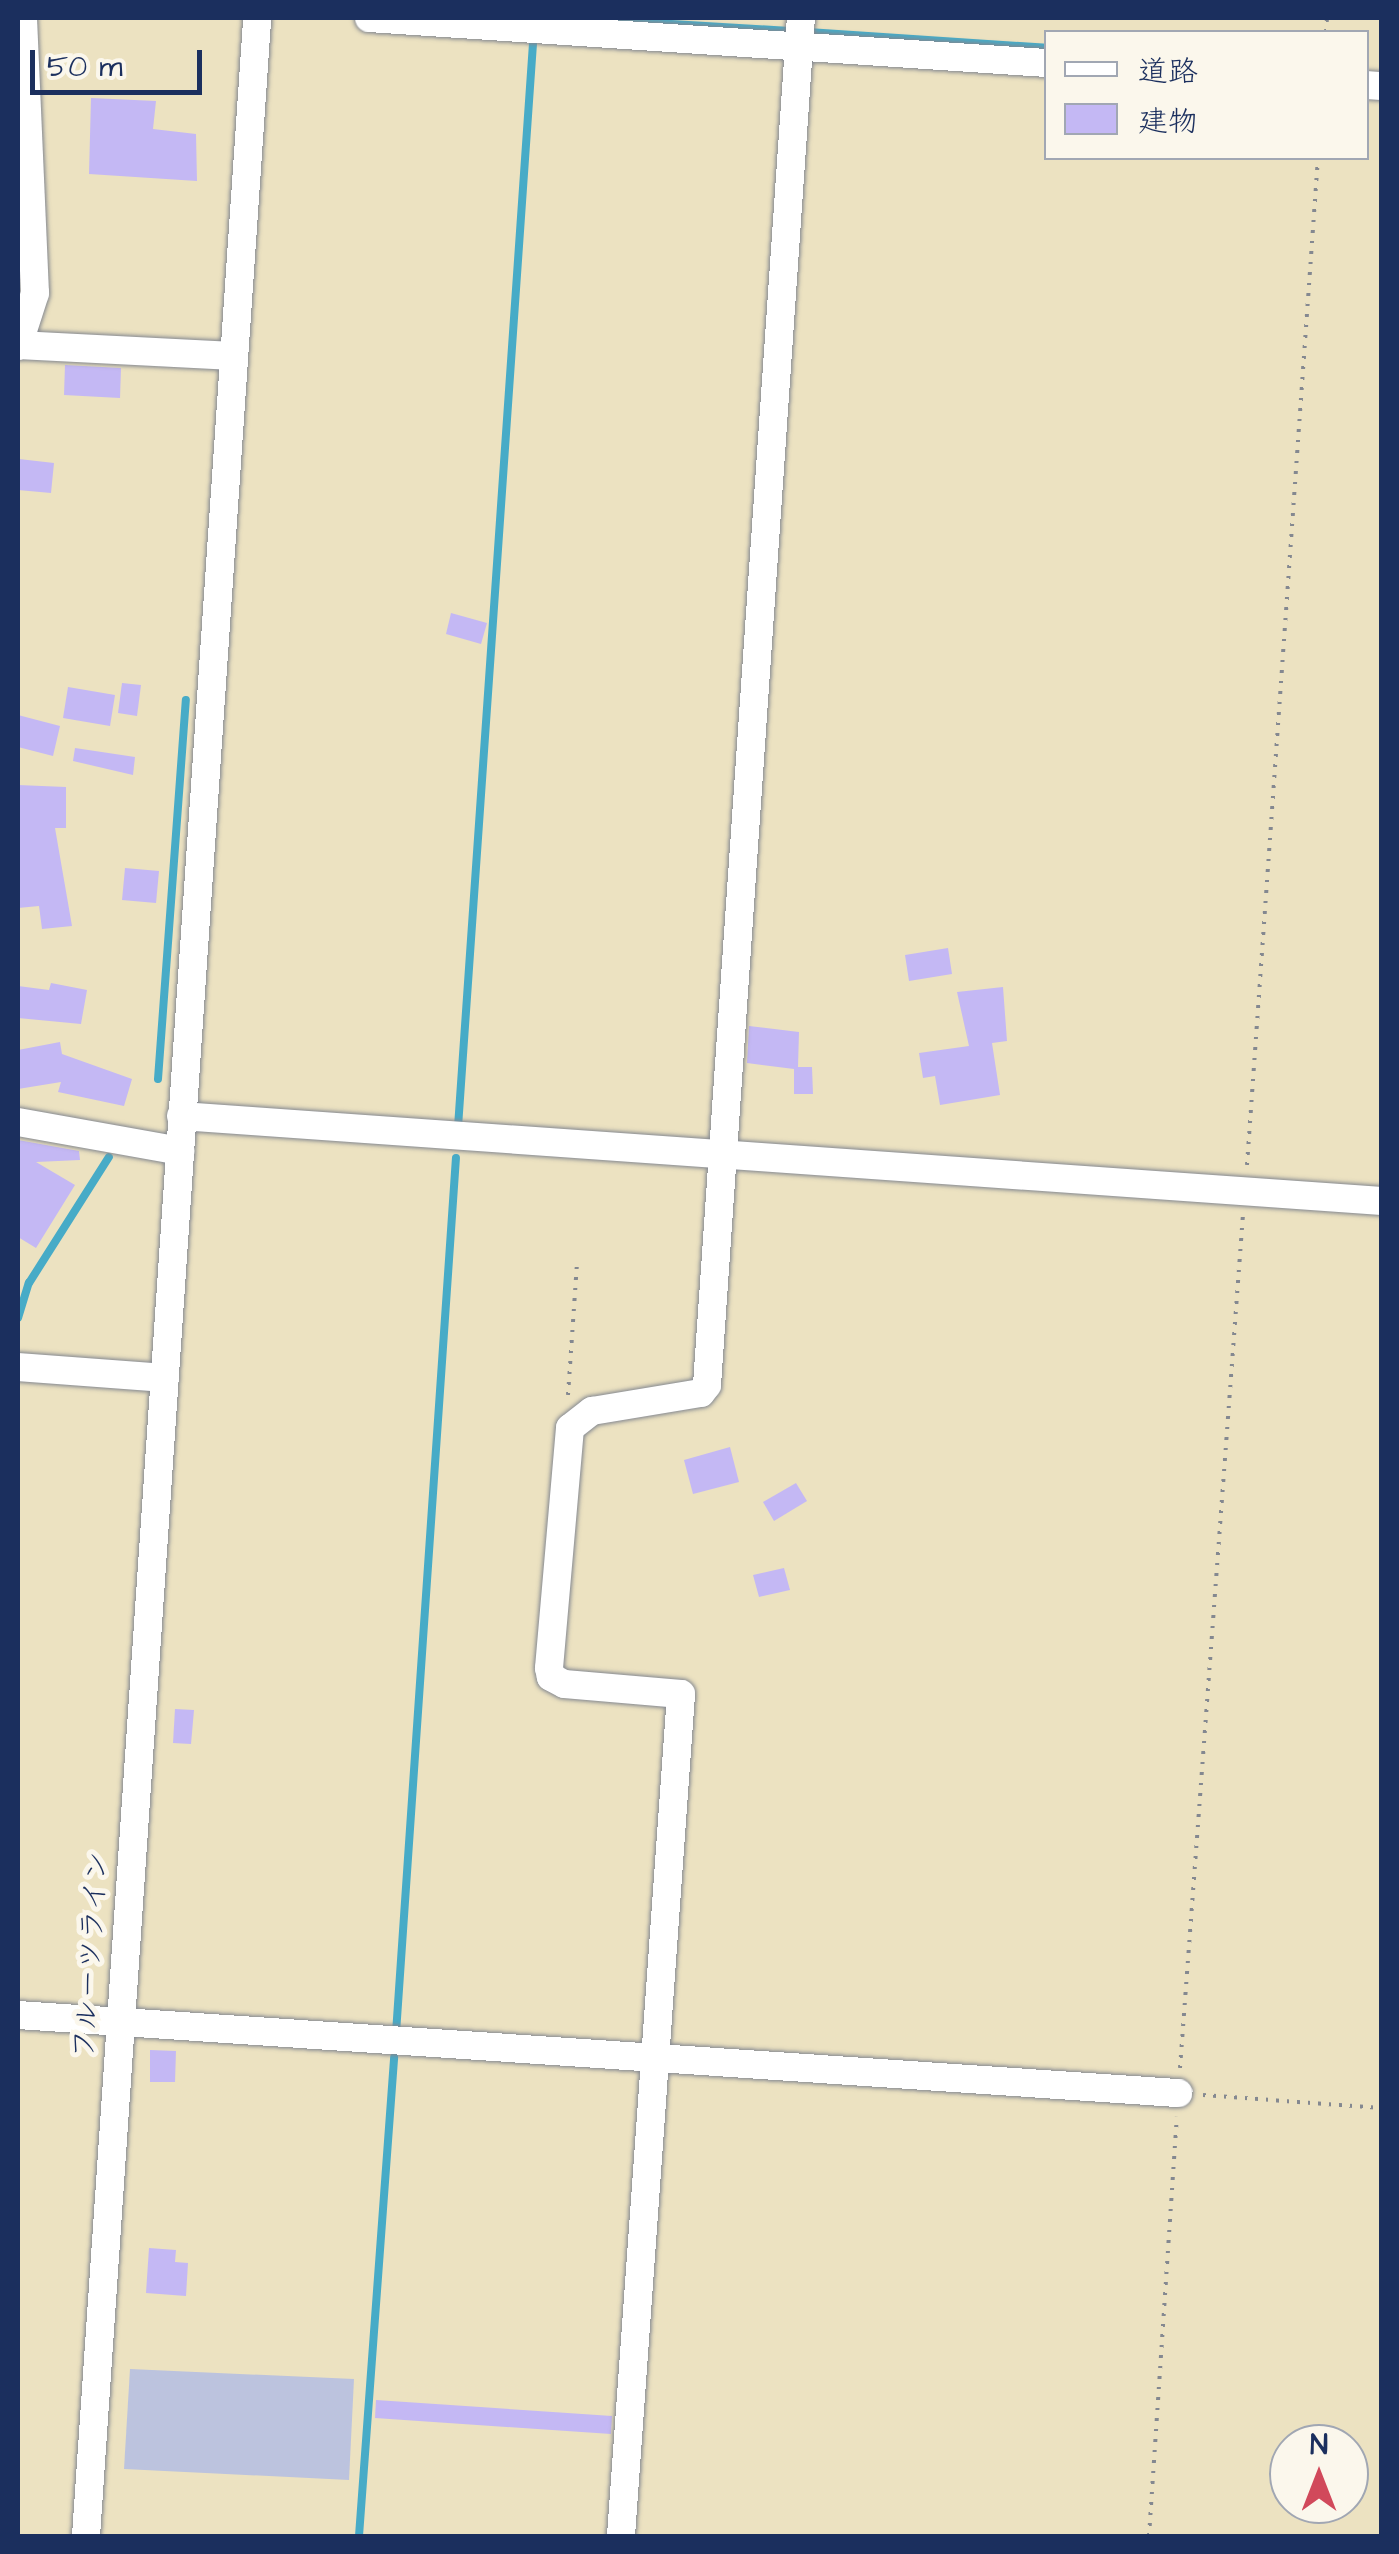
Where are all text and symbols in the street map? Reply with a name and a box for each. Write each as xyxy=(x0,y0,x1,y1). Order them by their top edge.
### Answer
scale bar xyxy=(35,30,208,92)
legend xyxy=(1044,30,1369,160)
text: 50 m xyxy=(47,46,123,88)
text: 道路 xyxy=(1138,51,1198,93)
text: 建物 xyxy=(1138,101,1198,143)
street label: フルーツライン xyxy=(66,1848,116,2062)
north arrow xyxy=(1269,2424,1369,2524)
text: N xyxy=(1310,2426,1328,2465)

